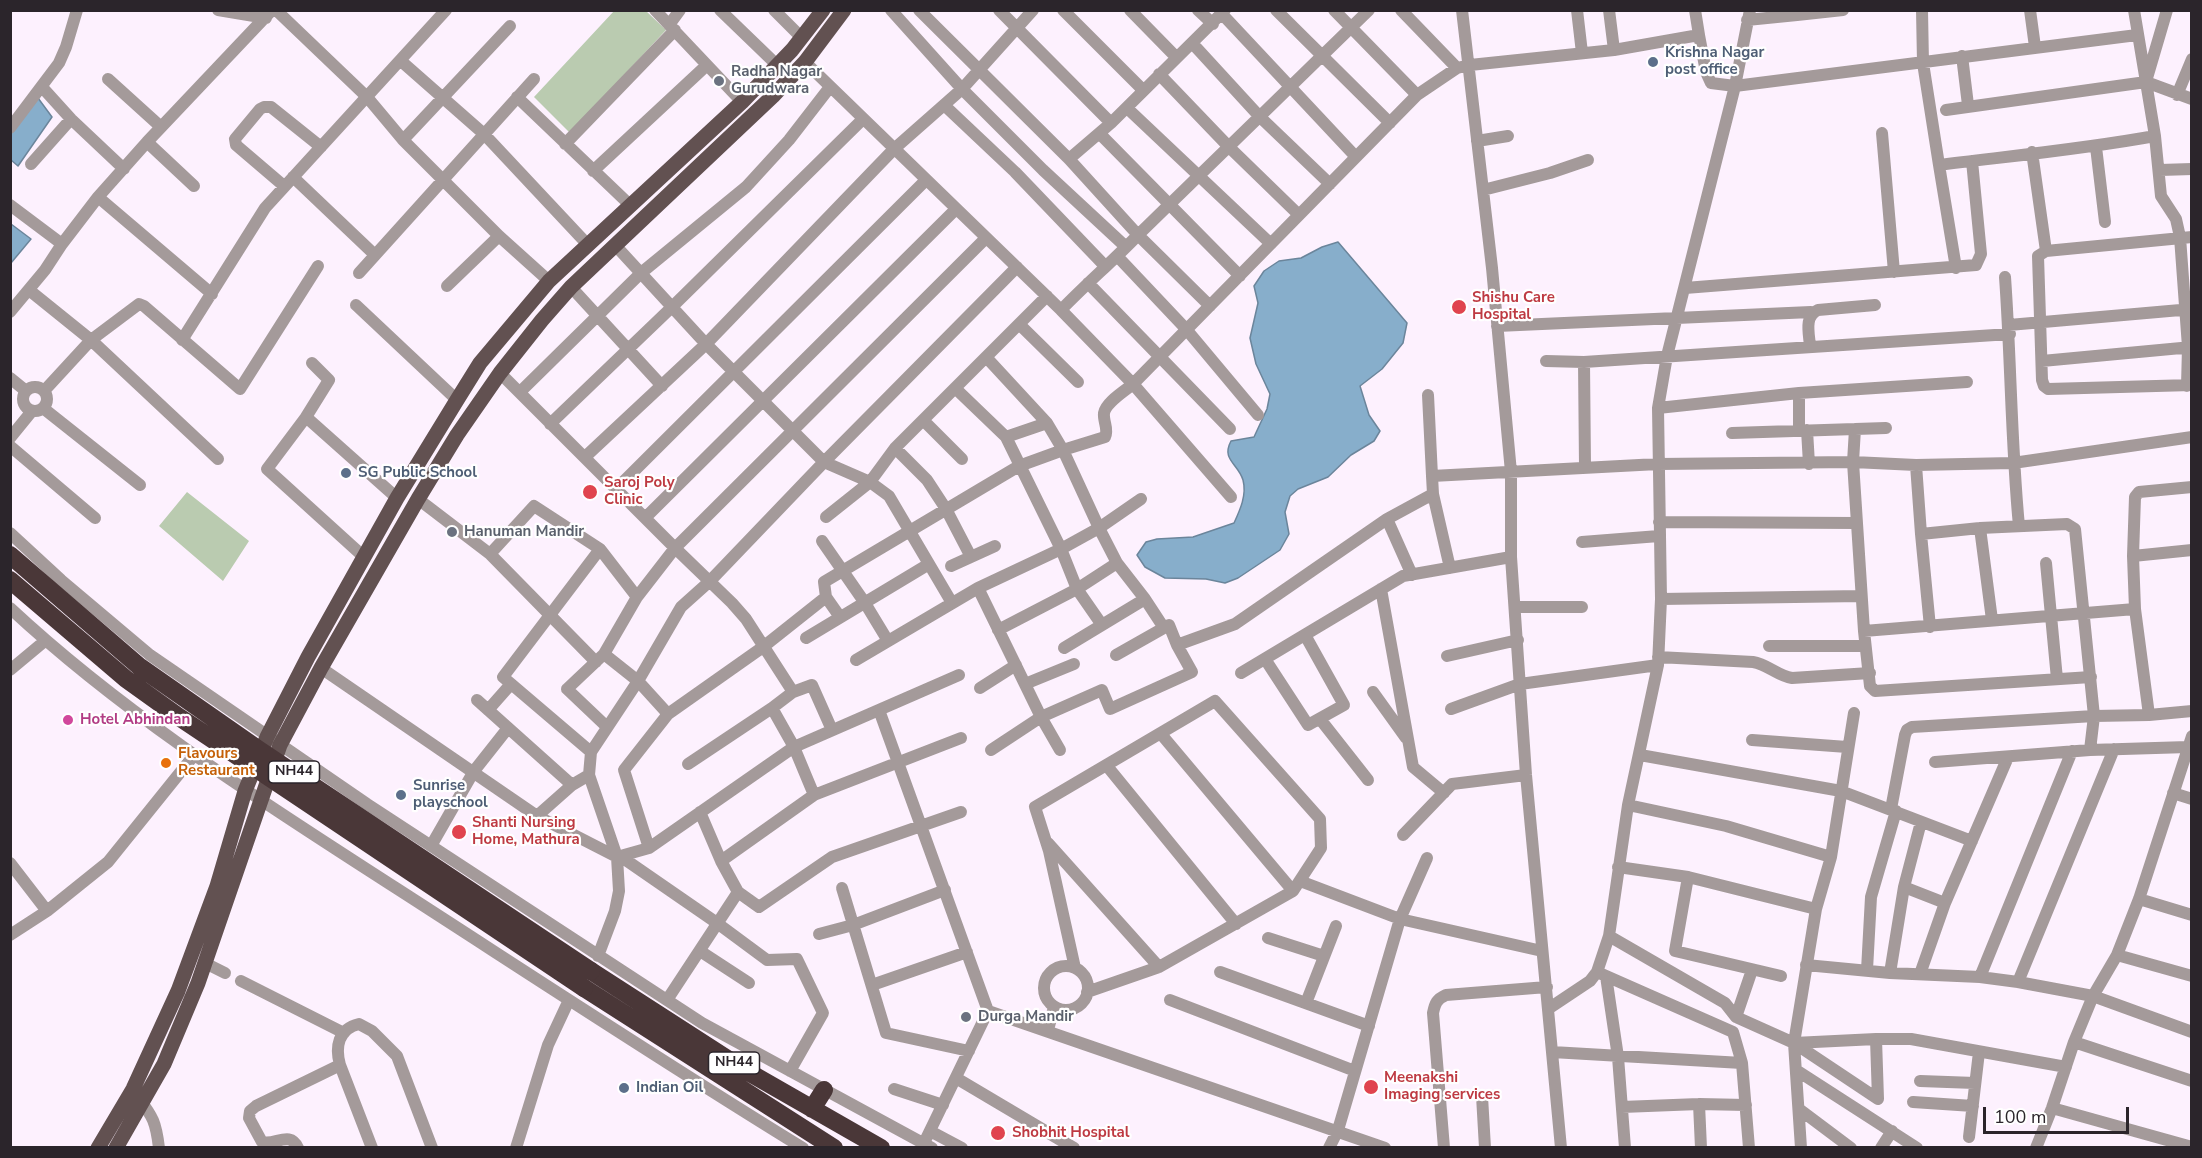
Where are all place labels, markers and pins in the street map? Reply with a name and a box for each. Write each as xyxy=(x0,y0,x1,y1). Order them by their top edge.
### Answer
place label: Krishna Nagar post office xyxy=(1665,44,1764,79)
marker: Krishna Nagar post office xyxy=(1646,55,1660,69)
place label: Radha Nagar Gurudwara xyxy=(731,63,822,98)
marker: Radha Nagar Gurudwara xyxy=(712,74,726,88)
place label: Shishu Care Hospital xyxy=(1472,289,1555,324)
marker: Shishu Care Hospital xyxy=(1450,298,1468,316)
place label: SG Public School xyxy=(358,464,477,482)
marker: SG Public School xyxy=(339,466,353,480)
place label: Saroj Poly Clinic xyxy=(604,474,675,509)
marker: Saroj Poly Clinic xyxy=(581,483,599,501)
place label: Hanuman Mandir xyxy=(464,523,584,541)
marker: Hanuman Mandir xyxy=(445,525,459,539)
place label: Hotel Abhindan xyxy=(80,711,190,729)
marker: Hotel Abhindan xyxy=(61,713,75,727)
place label: Flavours Restaurant xyxy=(178,745,255,780)
marker: Flavours Restaurant xyxy=(159,756,173,770)
place label: Sunrise playschool xyxy=(413,777,488,812)
marker: Sunrise playschool xyxy=(394,788,408,802)
place label: Shanti Nursing Home, Mathura xyxy=(472,814,580,849)
marker: Shanti Nursing Home, Mathura xyxy=(450,823,468,841)
place label: Durga Mandir xyxy=(978,1008,1074,1026)
marker: Durga Mandir xyxy=(959,1010,973,1024)
place label: Meenakshi Imaging services xyxy=(1384,1069,1500,1104)
marker: Meenakshi Imaging services xyxy=(1362,1078,1380,1096)
place label: Indian Oil xyxy=(636,1079,703,1097)
marker: Indian Oil xyxy=(617,1081,631,1095)
marker: Shobhit Hospital xyxy=(989,1124,1007,1142)
place label: Shobhit Hospital xyxy=(1012,1124,1129,1142)

